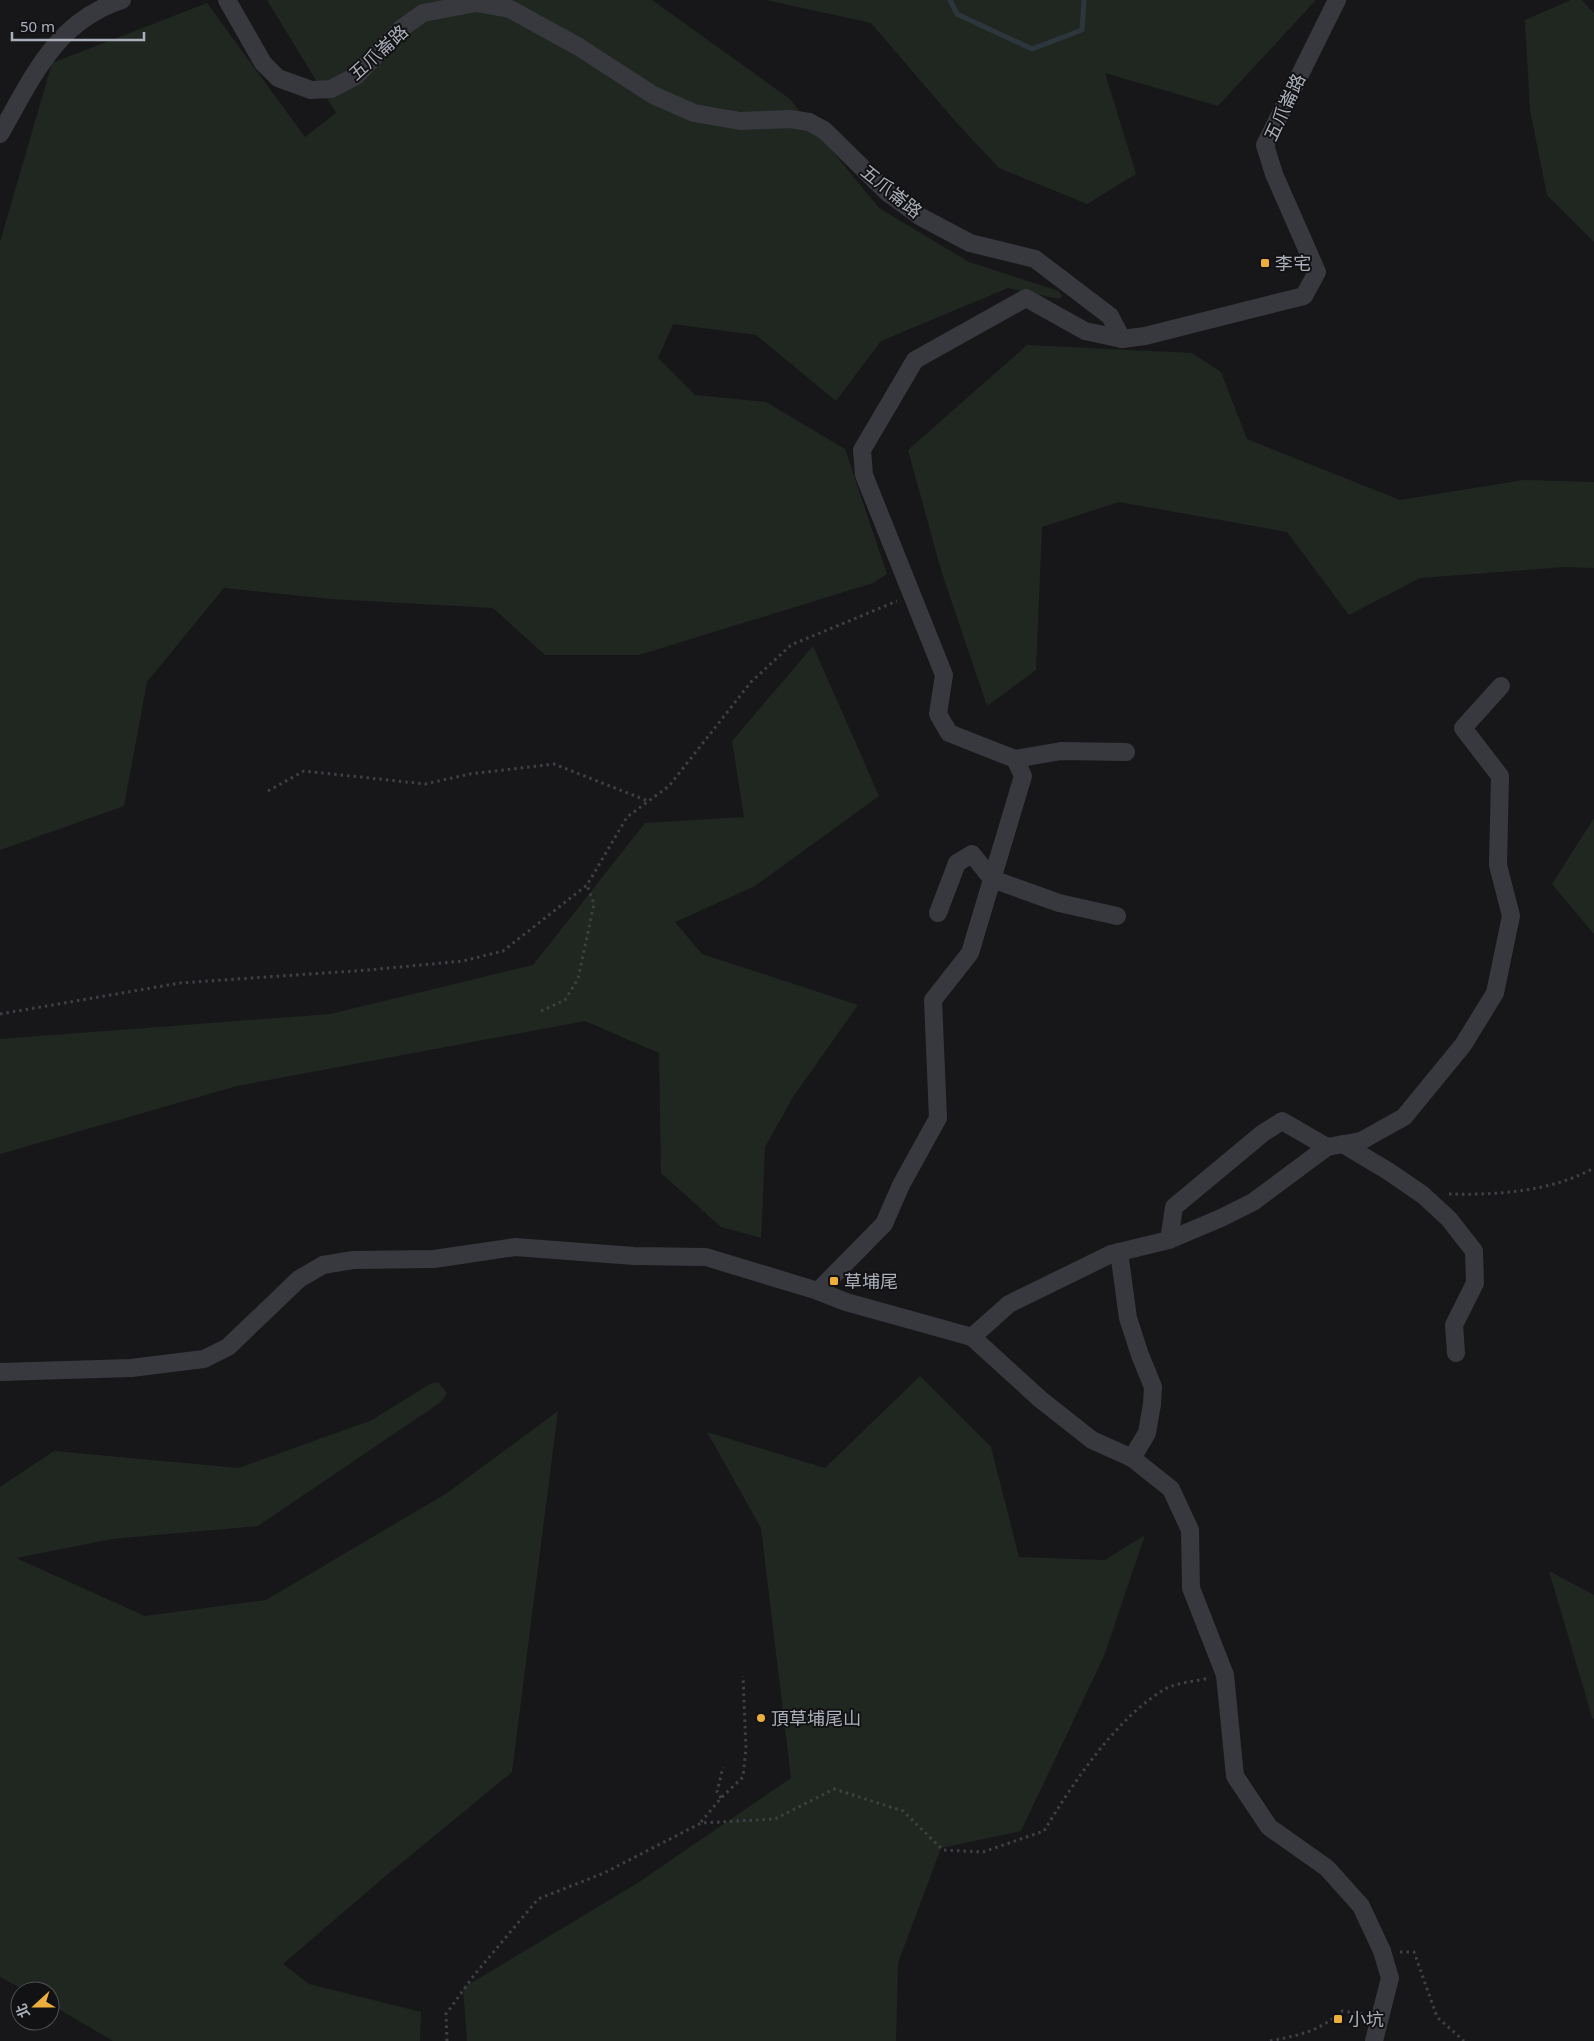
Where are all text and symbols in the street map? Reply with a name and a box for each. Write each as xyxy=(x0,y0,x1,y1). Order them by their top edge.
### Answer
scale bar xyxy=(12,10,145,42)
text: 50 m xyxy=(20,16,55,36)
street label: 五爪崙路 xyxy=(343,19,413,85)
street label: 五爪崙路 xyxy=(1258,69,1310,145)
street label: 五爪崙路 xyxy=(856,159,928,223)
place label: 李宅 xyxy=(1275,251,1311,275)
marker: 李宅 xyxy=(1259,257,1271,269)
place label: 草埔尾 xyxy=(844,1269,898,1293)
marker: 草埔尾 xyxy=(828,1275,840,1287)
place label: 頂草埔尾山 xyxy=(771,1706,861,1730)
marker: 頂草埔尾山 xyxy=(755,1712,767,1724)
north arrow xyxy=(10,1981,60,2031)
text: 北 xyxy=(11,2001,34,2021)
place label: 小坑 xyxy=(1348,2007,1384,2031)
marker: 小坑 xyxy=(1332,2013,1344,2025)

